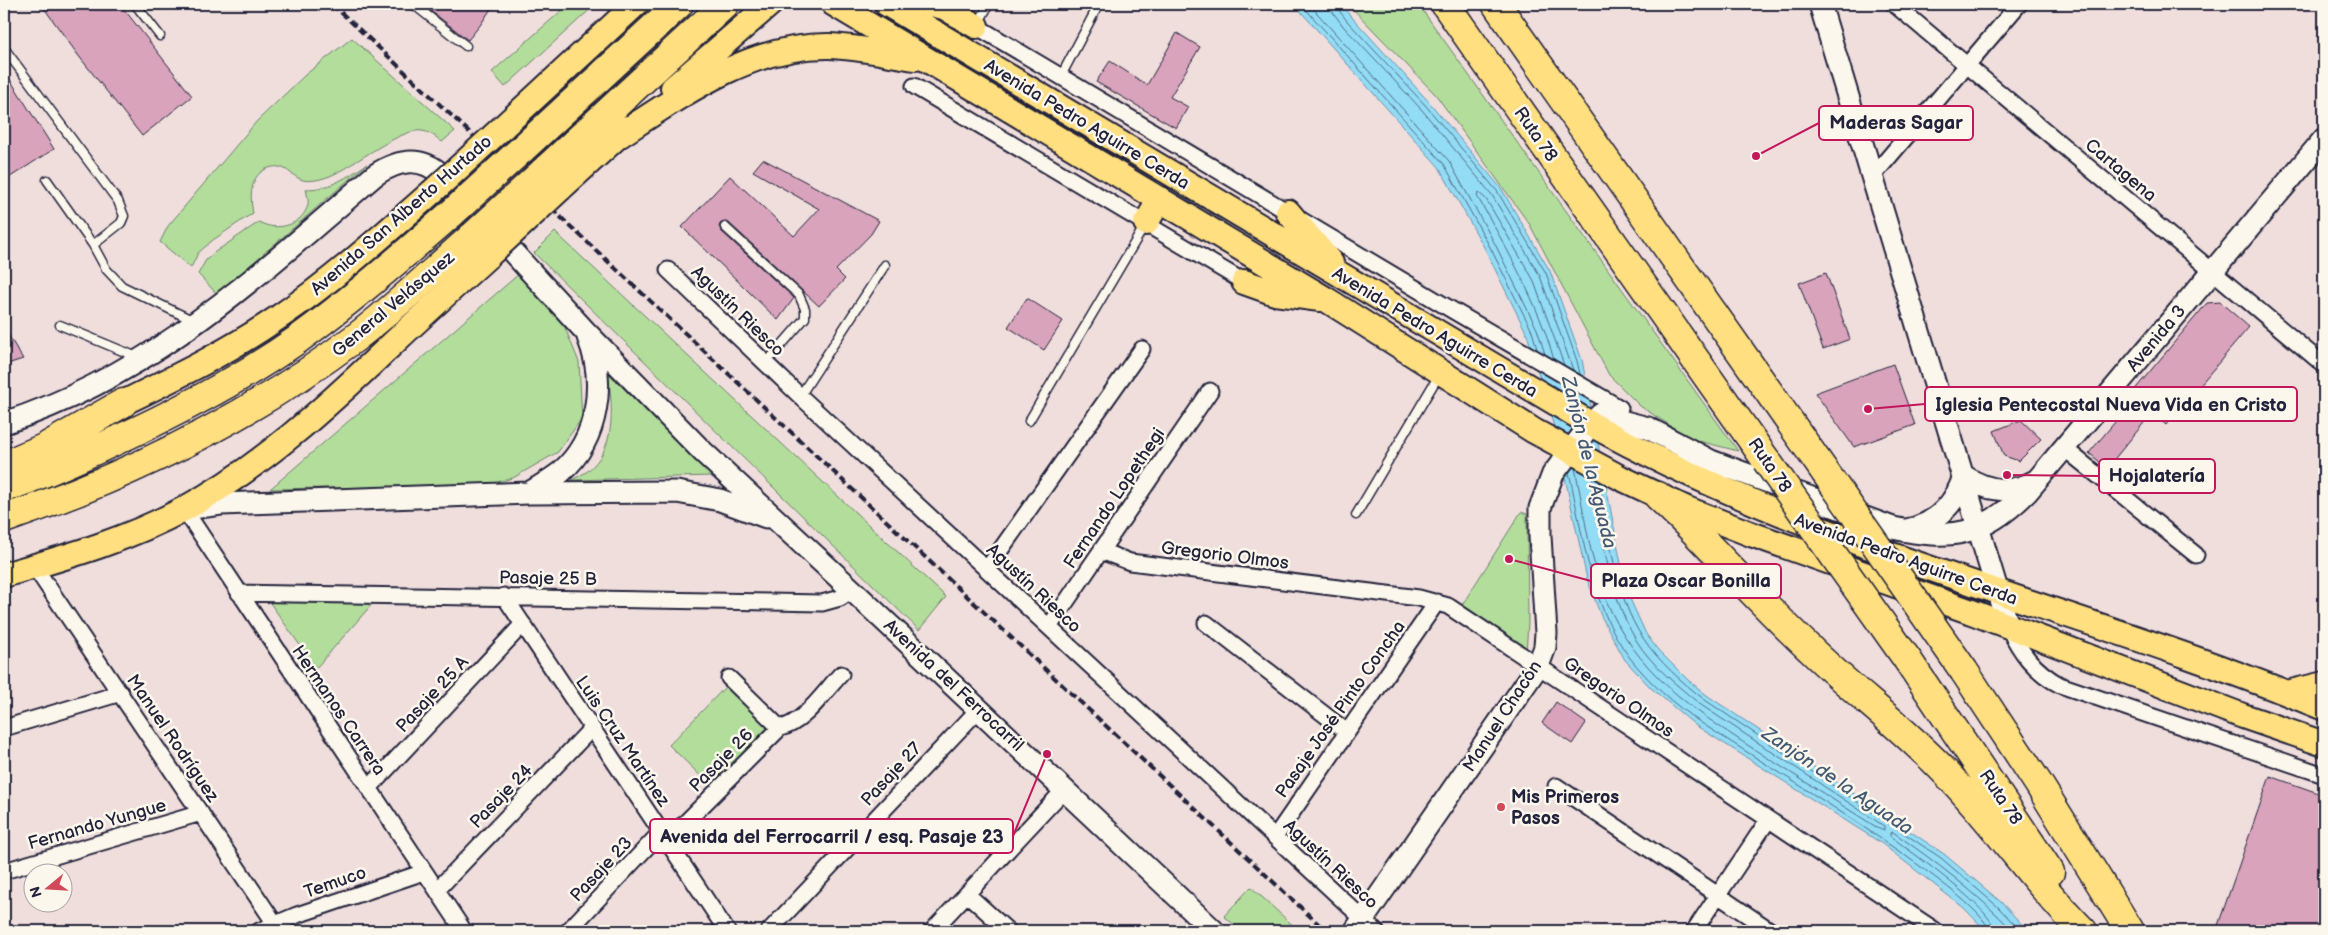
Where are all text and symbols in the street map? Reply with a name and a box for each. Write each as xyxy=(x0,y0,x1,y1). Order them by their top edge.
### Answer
street label: Avenida Pedro Aguirre Cerda xyxy=(980,55,1193,194)
street label: Ruta 78 xyxy=(1509,103,1562,166)
callout: Maderas Sagar xyxy=(1819,106,1973,140)
text: Maderas Sagar xyxy=(1829,112,1963,135)
street label: Avenida San Alberto Hurtado xyxy=(306,131,496,300)
street label: Cartagena xyxy=(2081,135,2160,206)
street label: General Velásquez xyxy=(328,247,459,362)
street label: Agustín Riesco xyxy=(687,262,789,361)
street label: Avenida Pedro Aguirre Cerda xyxy=(1328,263,1541,402)
street label: Avenida 3 xyxy=(2122,301,2190,376)
water label: Zanjón de la Aguada xyxy=(1556,373,1621,551)
callout: Iglesia Pentecostal Nueva Vida en Cristo xyxy=(1925,387,2297,421)
text: Iglesia Pentecostal Nueva Vida en Cristo xyxy=(1935,394,2287,417)
street label: Fernando Lopethegi xyxy=(1060,424,1169,573)
street label: Ruta 78 xyxy=(1743,434,1796,497)
callout: Hojalatería xyxy=(2099,459,2215,493)
text: Hojalatería xyxy=(2109,465,2205,488)
street label: Avenida Pedro Aguirre Cerda xyxy=(1791,509,2020,610)
street label: Gregorio Olmos xyxy=(1160,537,1290,574)
street label: Agustín Riesco xyxy=(982,539,1085,637)
callout: Plaza Oscar Bonilla xyxy=(1591,564,1781,598)
street label: Pasaje 25 B xyxy=(499,567,597,590)
text: Plaza Oscar Bonilla xyxy=(1601,570,1771,593)
street label: Avenida del Ferrocarril xyxy=(879,615,1028,756)
street label: Pasaje José Pinto Concha xyxy=(1271,617,1410,802)
street label: Hermanos Carrera xyxy=(287,641,390,779)
street label: Pasaje 25 A xyxy=(392,652,473,737)
street label: Gregorio Olmos xyxy=(1560,653,1678,742)
street label: Manuel Chacón xyxy=(1459,657,1546,776)
street label: Manuel Rodríguez xyxy=(122,671,223,806)
street label: Luis Cruz Martínez xyxy=(571,672,674,811)
water label: Zanjón de la Aguada xyxy=(1757,722,1917,840)
street label: Pasaje 26 xyxy=(685,724,758,797)
street label: Pasaje 27 xyxy=(857,738,926,810)
street label: Pasaje 24 xyxy=(466,760,537,833)
street label: Ruta 78 xyxy=(1975,766,2027,829)
place label: Mis Primeros Pasos xyxy=(1511,787,1619,829)
street label: Fernando Yungue xyxy=(26,795,169,854)
marker: Mis Primeros Pasos xyxy=(1495,801,1507,813)
street label: Agustín Riesco xyxy=(1279,815,1382,913)
callout: Avenida del Ferrocarril / esq. Pasaje 23 xyxy=(650,819,1013,853)
text: Avenida del Ferrocarril / esq. Pasaje 23 xyxy=(659,826,1004,849)
street label: Pasaje 23 xyxy=(566,833,637,906)
north arrow xyxy=(22,862,72,912)
street label: Temuco xyxy=(301,862,369,903)
text: N xyxy=(26,884,46,899)

